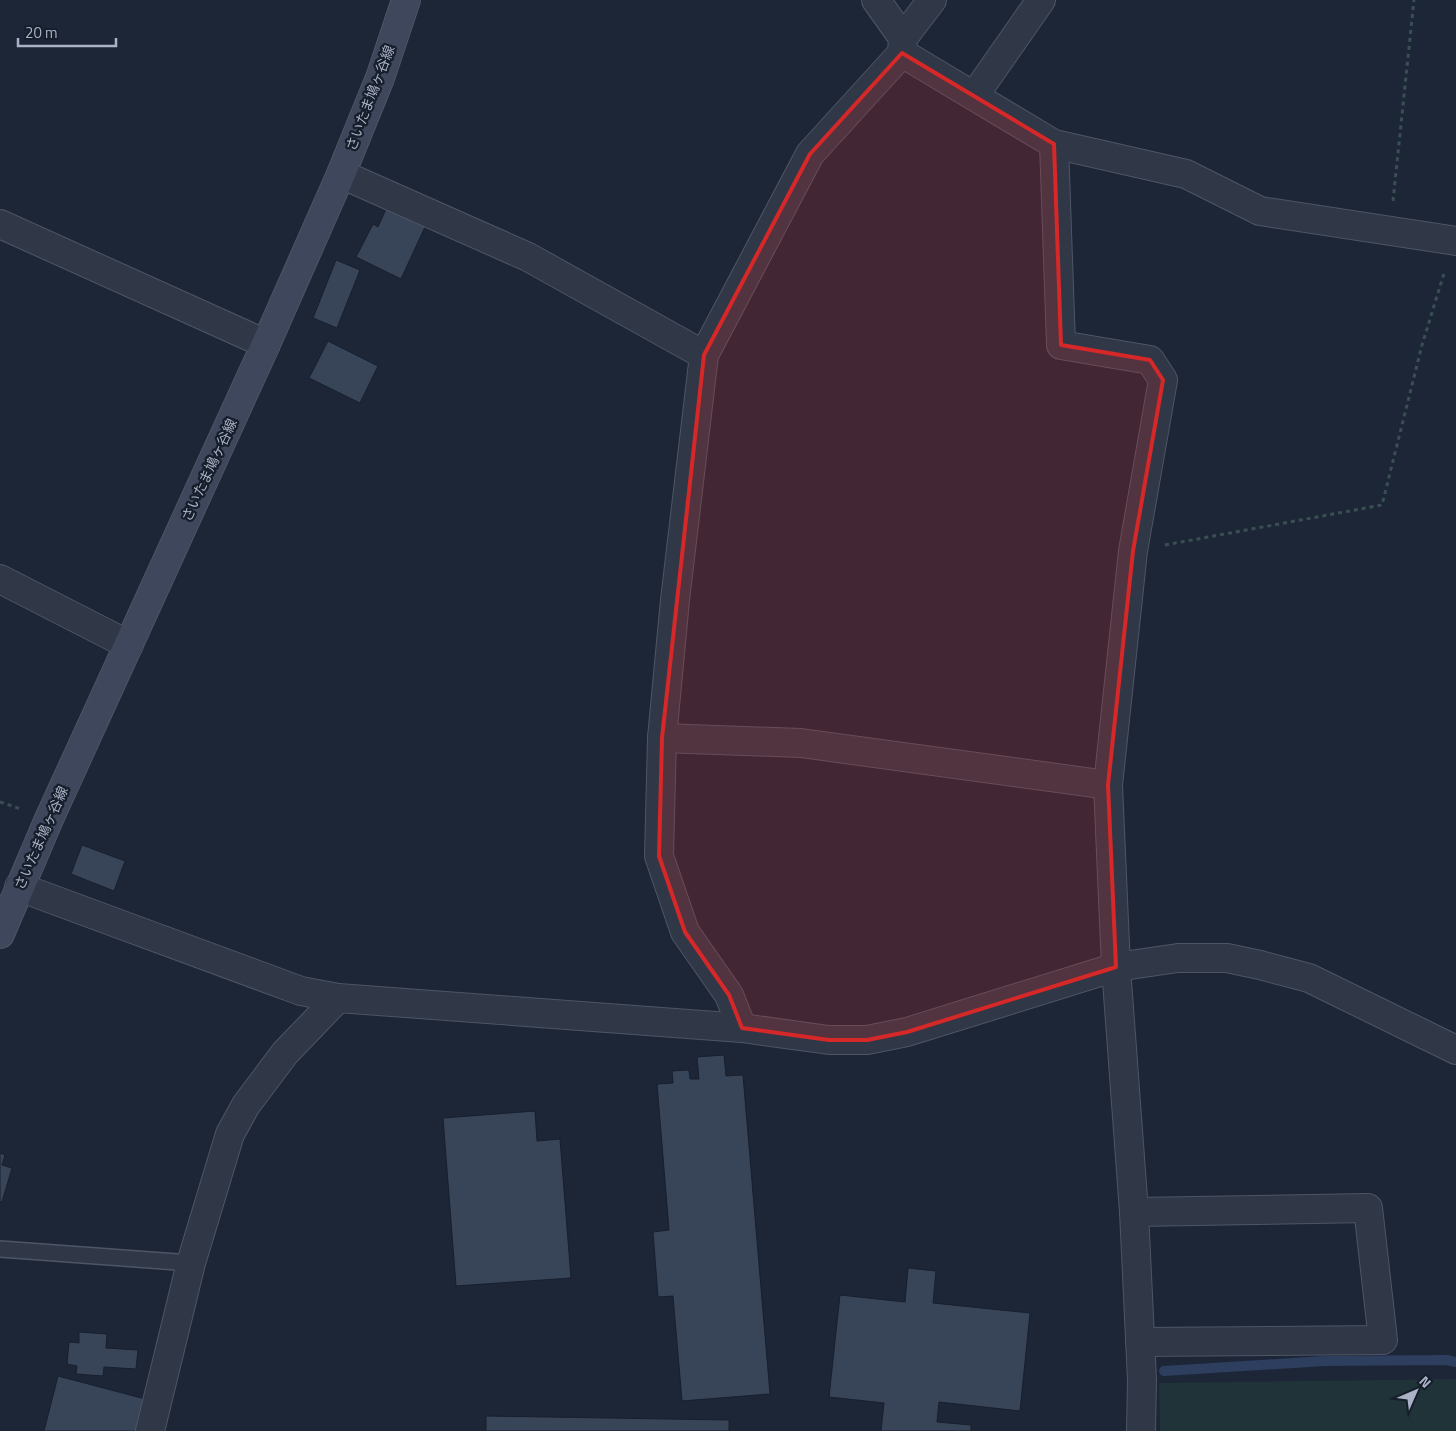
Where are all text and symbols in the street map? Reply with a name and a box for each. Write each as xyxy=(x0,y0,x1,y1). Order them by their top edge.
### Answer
scale bar xyxy=(18,15,115,47)
text: 20 m xyxy=(25,21,58,44)
street label: さいたま鳩ヶ谷線 xyxy=(340,42,399,154)
street label: さいたま鳩ヶ谷線 xyxy=(175,415,242,525)
street label: さいたま鳩ヶ谷線 xyxy=(8,783,73,893)
north arrow xyxy=(1391,1366,1441,1416)
text: N xyxy=(1415,1371,1436,1392)

